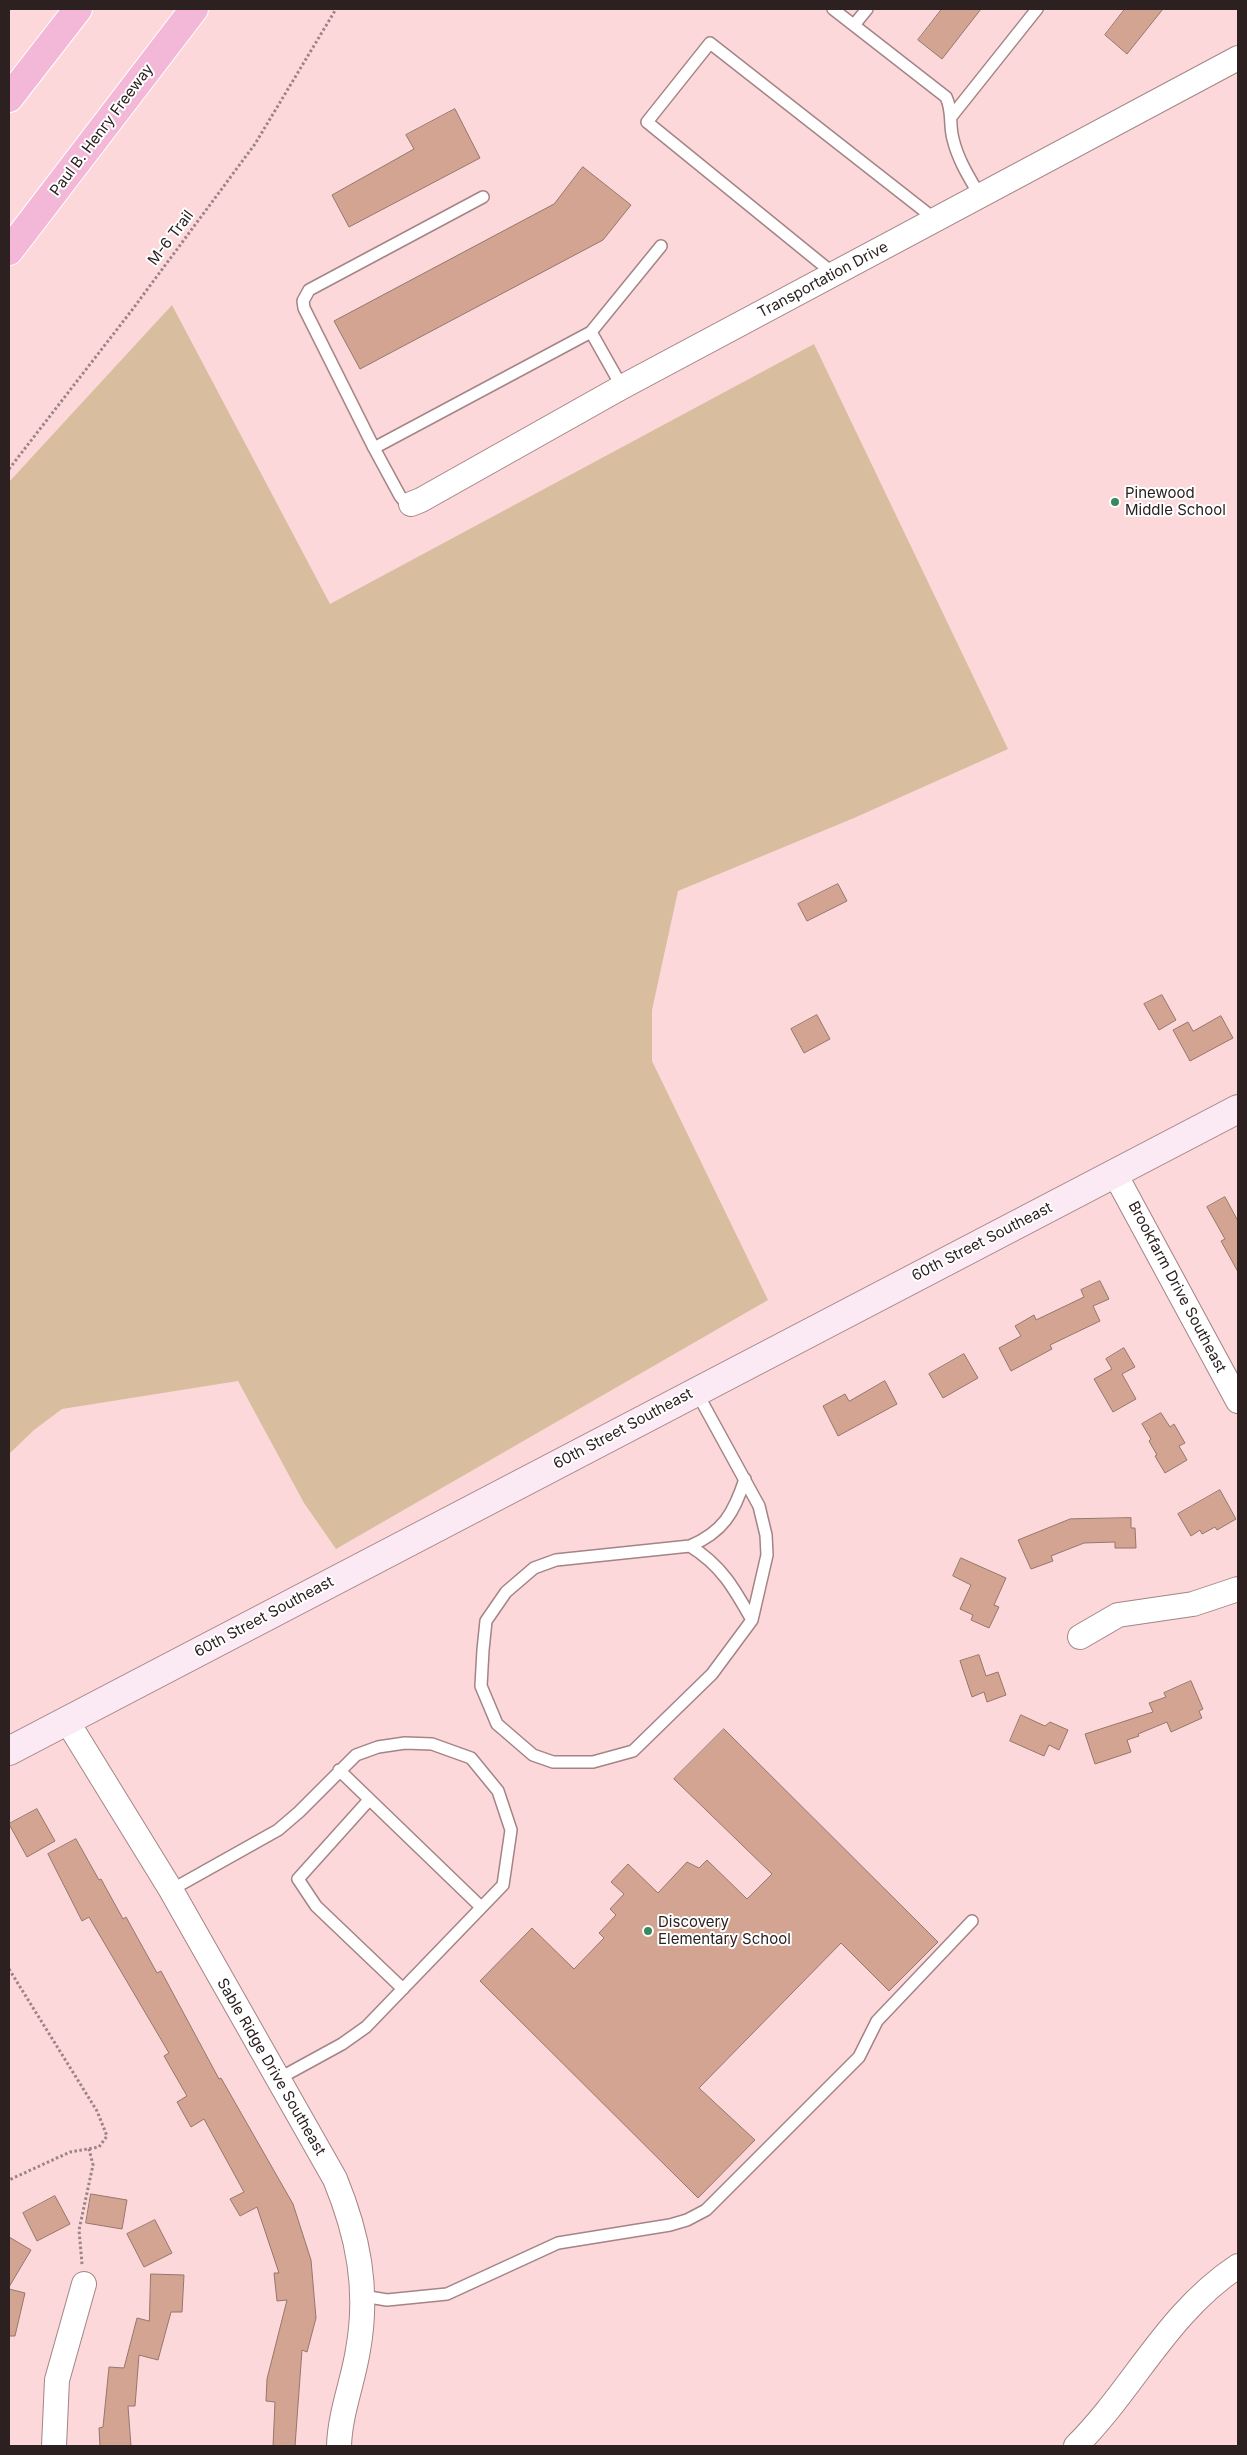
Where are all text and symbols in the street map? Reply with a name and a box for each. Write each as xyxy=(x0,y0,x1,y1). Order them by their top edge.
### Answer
street label: Paul B. Henry Freeway xyxy=(47,61,157,199)
street label: M-6 Trail xyxy=(145,207,197,269)
street label: Transportation Drive xyxy=(755,238,891,322)
place label: Pinewood Middle School xyxy=(1125,484,1226,519)
marker: Pinewood Middle School xyxy=(1109,496,1121,508)
street label: Brookfarm Drive Southeast xyxy=(1124,1198,1230,1376)
street label: 60th Street Southeast xyxy=(909,1199,1055,1285)
street label: 60th Street Southeast xyxy=(550,1385,696,1473)
street label: 60th Street Southeast xyxy=(191,1573,337,1661)
place label: Discovery Elementary School xyxy=(658,1913,791,1948)
marker: Discovery Elementary School xyxy=(642,1925,654,1937)
street label: Sable Ridge Drive Southeast xyxy=(213,1975,329,2159)

